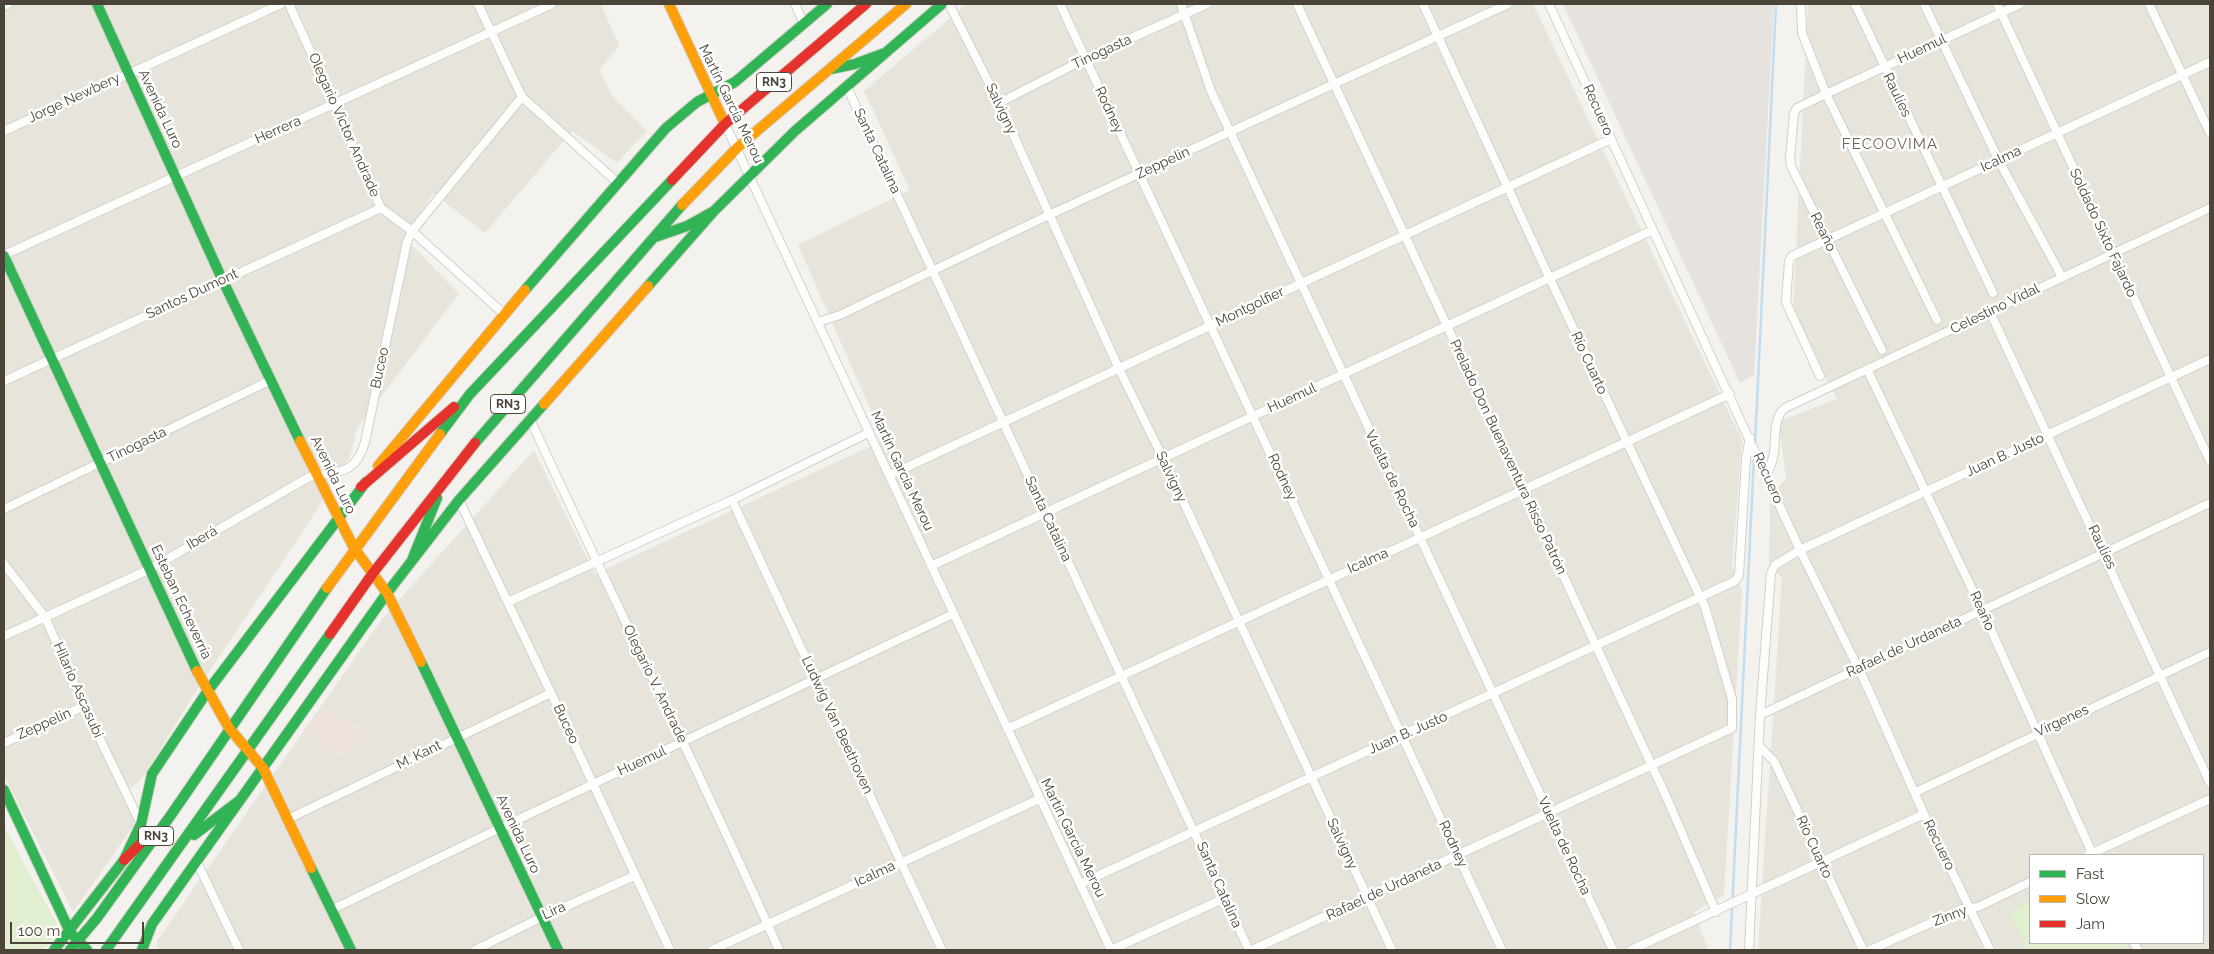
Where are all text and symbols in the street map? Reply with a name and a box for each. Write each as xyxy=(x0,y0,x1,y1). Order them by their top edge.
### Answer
street label: Huemul xyxy=(1895,30,1949,68)
street label: Tinogasta xyxy=(1070,31,1134,73)
street label: Martín García Merou xyxy=(695,42,767,166)
street label: Olegario Victor Andrade xyxy=(305,50,383,200)
street label: Avenida Luro xyxy=(134,67,186,151)
street label: Jorge Newbery xyxy=(25,69,123,127)
street label: Raulíes xyxy=(1879,70,1915,120)
road number: RN3 xyxy=(756,72,792,91)
street label: Salvigny xyxy=(982,81,1020,137)
street label: Recuero xyxy=(1579,82,1617,138)
street label: Rodney xyxy=(1091,84,1127,136)
street label: Santa Catalina xyxy=(850,106,904,196)
street label: Herrera xyxy=(252,112,304,148)
district label: FECOOVIMA xyxy=(1841,135,1939,153)
street label: Icalma xyxy=(1978,142,2024,176)
street label: Zeppelin xyxy=(1133,143,1193,183)
street label: Soldado Sixto Fajardo xyxy=(2066,166,2140,300)
street label: Reaño xyxy=(1806,210,1840,254)
street label: Santos Dumont xyxy=(143,265,241,323)
street label: Celestino Vidal xyxy=(1948,280,2042,338)
street label: Montgolfier xyxy=(1213,283,1287,331)
street label: Río Cuarto xyxy=(1567,329,1611,397)
street label: Prelado Don Buenaventura Risso Patrón xyxy=(1446,337,1570,577)
street label: Buceo xyxy=(367,346,393,390)
street label: Huemul xyxy=(1265,379,1319,417)
road number: RN3 xyxy=(490,394,526,414)
street label: Martín García Merou xyxy=(867,408,937,534)
street label: Tinogasta xyxy=(105,424,169,466)
street label: Vuelta de Rocha xyxy=(1361,428,1423,530)
street label: Juan B. Justo xyxy=(1963,430,2047,480)
street label: Avenida Luro xyxy=(307,433,359,517)
street label: Salvigny xyxy=(1152,449,1190,505)
street label: Recuero xyxy=(1749,450,1787,506)
street label: Rodney xyxy=(1264,451,1300,503)
street label: Santa Catalina xyxy=(1021,474,1075,564)
street label: Raulíes xyxy=(2084,522,2120,572)
street label: Iberá xyxy=(184,523,220,553)
street label: Esteban Echeverría xyxy=(147,542,215,662)
street label: Icalma xyxy=(1345,545,1391,577)
street label: Reaño xyxy=(1966,589,1998,633)
street label: Rafael de Urdaneta xyxy=(1844,613,1964,681)
street label: Olegario V. Andrade xyxy=(619,622,691,746)
street label: Hilario Ascasubi xyxy=(49,640,107,740)
street label: Ludwig Van Beethoven xyxy=(798,653,876,797)
street label: Vírgenes xyxy=(2032,701,2092,741)
street label: Buceo xyxy=(550,702,582,746)
street label: Zeppelin xyxy=(14,705,74,743)
street label: Juan B. Justo xyxy=(1366,708,1450,758)
street label: M. Kant xyxy=(394,737,444,773)
street label: Huemul xyxy=(615,742,669,780)
street label: Martín García Merou xyxy=(1037,776,1109,900)
street label: Avenida Luro xyxy=(492,792,544,876)
street label: Vuelta de Rocha xyxy=(1534,794,1594,898)
street label: Río Cuarto xyxy=(1792,813,1836,881)
street label: Salvigny xyxy=(1323,816,1361,872)
street label: Recuero xyxy=(1920,817,1958,873)
street label: Rodney xyxy=(1435,818,1471,870)
road number: RN3 xyxy=(138,826,174,846)
street label: Santa Catalina xyxy=(1193,839,1245,931)
legend xyxy=(2029,854,2204,944)
street label: Rafael de Urdaneta xyxy=(1324,856,1444,924)
street label: Icalma xyxy=(852,857,898,891)
text: Fast xyxy=(2076,865,2104,883)
text: Slow xyxy=(2076,890,2110,908)
street label: Lira xyxy=(540,899,568,923)
street label: Zinny xyxy=(1930,902,1970,930)
scale bar xyxy=(12,912,146,944)
text: Jam xyxy=(2076,915,2105,933)
text: 100 m xyxy=(18,922,60,940)

